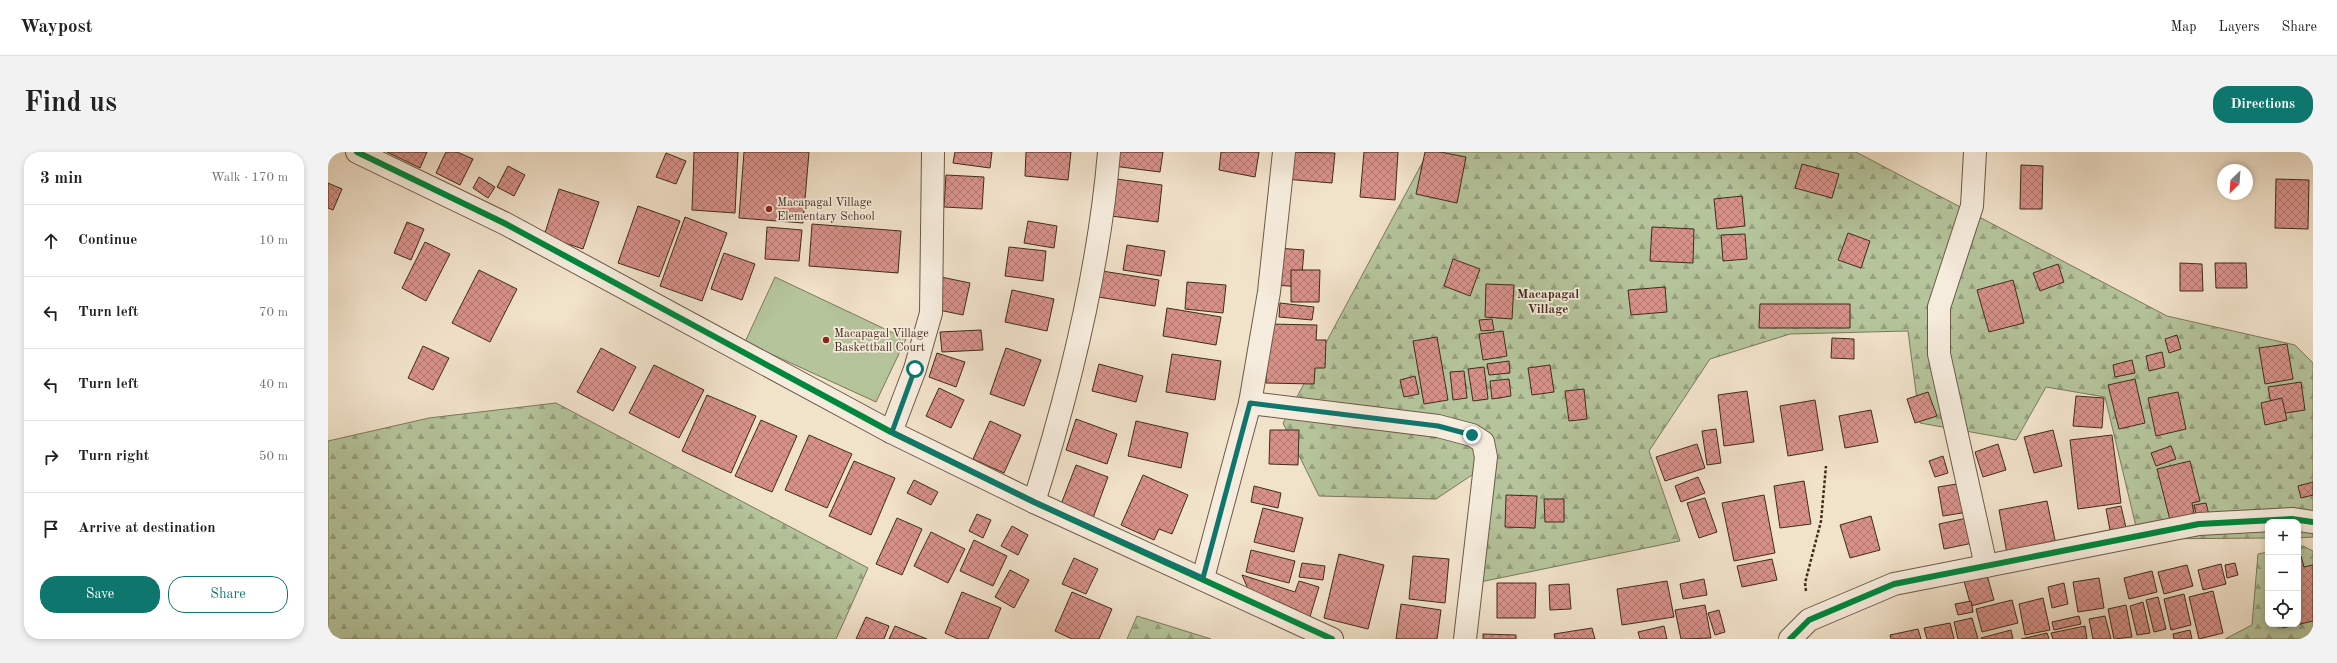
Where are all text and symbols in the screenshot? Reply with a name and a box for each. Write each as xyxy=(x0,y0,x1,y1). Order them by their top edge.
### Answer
text: Waypost xyxy=(20,18,93,37)
text: Map xyxy=(2171,20,2197,34)
text: Layers xyxy=(2219,20,2260,34)
text: Share xyxy=(2282,20,2317,34)
button: Directions xyxy=(2213,86,2313,123)
text: Find us xyxy=(24,90,117,118)
north arrow xyxy=(2217,164,2253,200)
text: 3 min xyxy=(40,170,83,187)
text: Walk · 170 m xyxy=(211,171,288,184)
place label: Macapagal Village Elementary School xyxy=(777,197,875,223)
marker: Macapagal Village Elementary School xyxy=(764,204,774,214)
icon: ahead xyxy=(40,230,62,252)
text: Continue xyxy=(78,233,137,248)
text: 10 m xyxy=(259,234,288,247)
district label: Macapagal Village xyxy=(1517,288,1579,316)
icon: left xyxy=(40,302,62,324)
text: Turn left xyxy=(78,305,138,320)
text: 70 m xyxy=(259,306,288,319)
place label: Macapagal Village Baskettball Court xyxy=(834,328,929,354)
marker: Macapagal Village Baskettball Court xyxy=(821,335,831,345)
route start xyxy=(906,360,924,378)
icon: left xyxy=(40,374,62,396)
text: Turn left xyxy=(78,377,138,392)
text: 40 m xyxy=(259,378,288,391)
route end xyxy=(1463,426,1481,444)
icon: right xyxy=(40,446,62,468)
text: Turn right xyxy=(78,449,149,464)
text: 50 m xyxy=(259,450,288,463)
icon: arrive xyxy=(40,518,62,540)
map controls xyxy=(2265,519,2301,627)
button: + xyxy=(2265,519,2301,555)
text: Arrive at destination xyxy=(78,521,216,536)
button: − xyxy=(2265,555,2301,591)
button: Save xyxy=(40,576,160,613)
button: Share xyxy=(168,576,288,613)
button: locate xyxy=(2265,591,2301,627)

